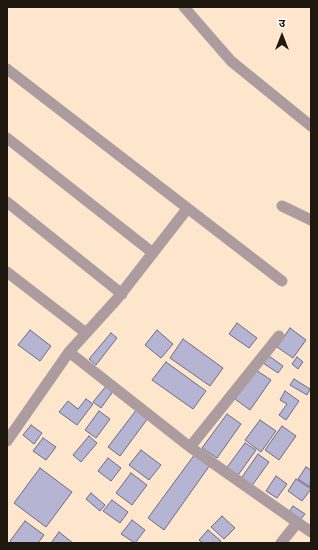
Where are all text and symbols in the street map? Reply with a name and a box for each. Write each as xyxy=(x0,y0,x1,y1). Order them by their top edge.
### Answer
north arrow xyxy=(262,16,302,56)
text: उ xyxy=(279,16,285,31)

